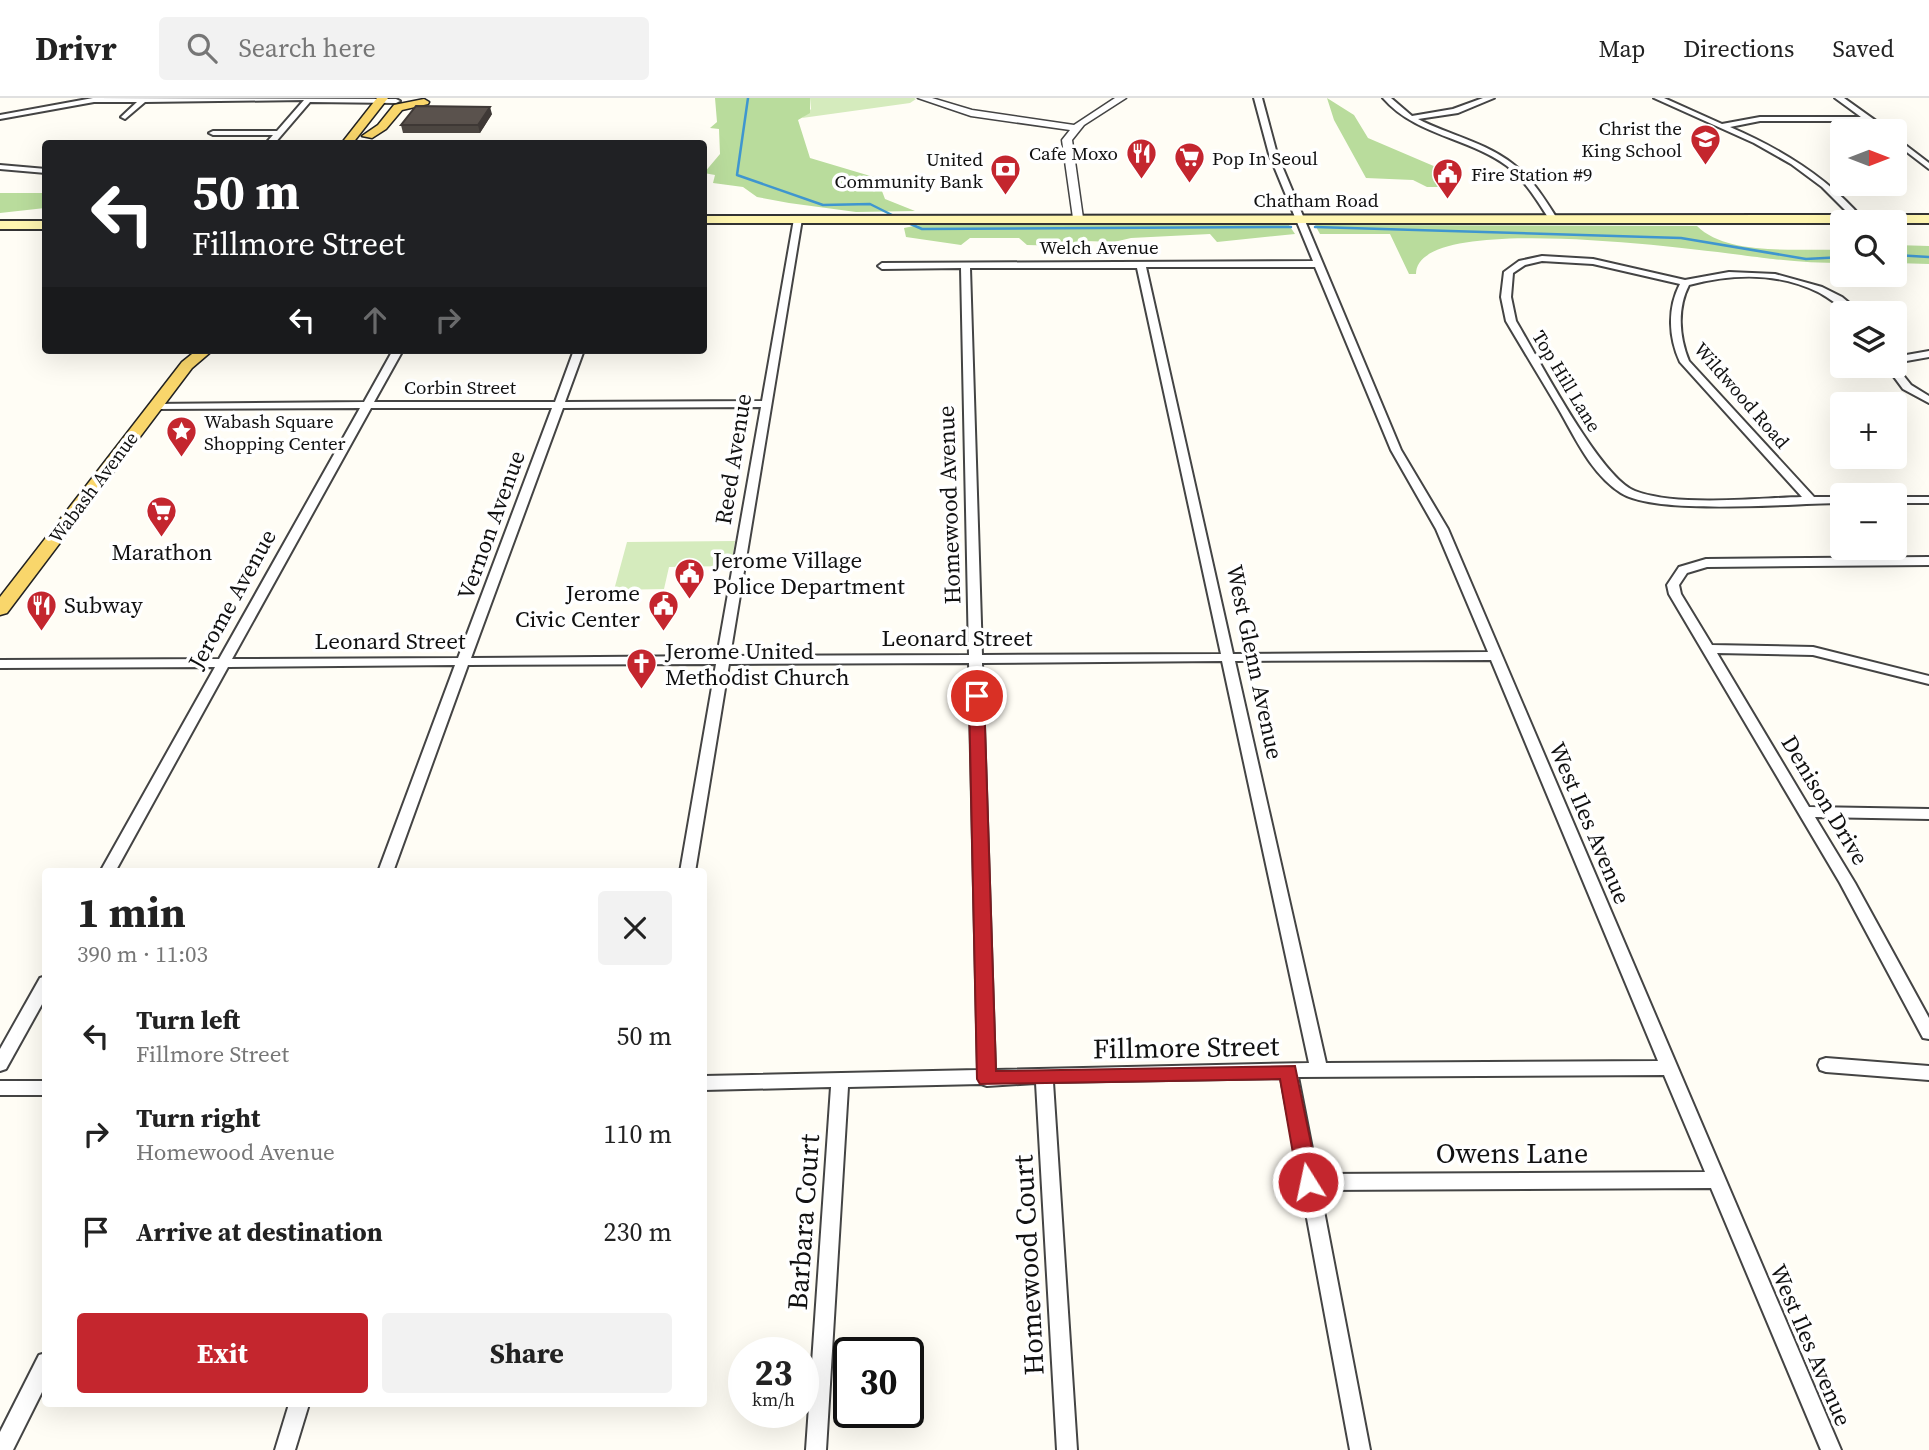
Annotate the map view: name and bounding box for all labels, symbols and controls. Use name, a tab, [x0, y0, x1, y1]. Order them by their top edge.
search box	[159, 17, 649, 80]
text: Drivr	[35, 26, 117, 71]
icon: search	[183, 29, 221, 67]
text: Search here	[239, 30, 376, 66]
text: Map	[1598, 32, 1645, 65]
text: Directions	[1683, 32, 1794, 65]
text: Saved	[1832, 32, 1894, 65]
place label: Christ the King School	[1581, 115, 1682, 163]
north arrow	[1830, 119, 1908, 196]
map controls	[1830, 119, 1907, 560]
school or university icon: Christ the King School	[1688, 122, 1722, 166]
restaurant icon: Cafe Moxo	[1124, 136, 1158, 180]
place label: Cafe Moxo	[1029, 140, 1118, 166]
supermarket icon: Pop In Seoul	[1172, 141, 1206, 185]
place label: Pop In Seoul	[1212, 145, 1318, 171]
place label: United Community Bank	[834, 146, 984, 194]
bank icon: United Community Bank	[989, 153, 1023, 197]
public building icon: Fire Station #9	[1431, 157, 1465, 201]
text: 50 m	[192, 158, 300, 225]
place label: Fire Station #9	[1471, 161, 1593, 187]
icon: left	[77, 168, 168, 259]
street label: Chatham Road	[1254, 187, 1379, 213]
button: search	[1830, 210, 1907, 287]
text: Fillmore Street	[192, 222, 405, 266]
street label: Welch Avenue	[1039, 234, 1159, 260]
icon: left	[283, 301, 321, 339]
icon: ahead	[356, 301, 394, 339]
icon: right	[429, 301, 467, 339]
button: layers	[1830, 301, 1907, 378]
street label: Top Hill Lane	[1526, 325, 1608, 437]
street label: Wildwood Road	[1689, 336, 1796, 454]
street label: Corbin Street	[404, 374, 517, 400]
street label: Reed Avenue	[707, 391, 759, 527]
button: +	[1830, 392, 1907, 469]
street label: Homewood Avenue	[930, 405, 968, 605]
place label: Wabash Square Shopping Center	[204, 408, 346, 456]
place icon: Wabash Square Shopping Center	[164, 415, 198, 459]
street label: Wabash Avenue	[42, 426, 144, 548]
street label: Vernon Avenue	[449, 446, 533, 604]
button: −	[1830, 483, 1907, 560]
supermarket icon: Marathon	[145, 494, 179, 538]
street label: Jerome Avenue	[180, 523, 284, 676]
place label: Marathon	[112, 536, 213, 568]
place label: Jerome Village Police Department	[712, 544, 905, 602]
public building icon: Jerome Village Police Department	[673, 556, 707, 600]
street label: West Glenn Avenue	[1219, 562, 1291, 762]
place label: Jerome Civic Center	[515, 577, 640, 635]
restaurant icon: Subway	[24, 588, 58, 632]
place label: Subway	[64, 589, 143, 621]
public building icon: Jerome Civic Center	[646, 589, 680, 633]
street label: Leonard Street	[882, 622, 1033, 654]
street label: Leonard Street	[315, 625, 466, 657]
place label: Jerome United Methodist Church	[664, 635, 850, 693]
church icon: Jerome United Methodist Church	[625, 647, 659, 691]
pin	[947, 666, 1007, 726]
icon: arrive	[958, 677, 996, 715]
street label: Denison Drive	[1774, 729, 1876, 871]
street label: West Iles Avenue	[1541, 737, 1639, 909]
text: 1 min	[77, 883, 186, 941]
button: close	[598, 891, 672, 965]
text: 390 m · 11:03	[77, 938, 208, 970]
text: Turn left	[136, 1002, 240, 1038]
icon: left	[77, 1017, 115, 1055]
text: 50 m	[617, 1018, 672, 1054]
street label: Fillmore Street	[1093, 1026, 1280, 1068]
text: Fillmore Street	[136, 1038, 289, 1070]
text: Turn right	[136, 1100, 260, 1136]
icon: right	[77, 1115, 115, 1153]
text: 110 m	[604, 1116, 672, 1152]
street label: Barbara Court	[778, 1132, 828, 1311]
street label: Owens Lane	[1436, 1134, 1588, 1172]
text: Homewood Avenue	[136, 1136, 335, 1168]
position arrow	[1271, 1145, 1345, 1219]
street label: Homewood Court	[1003, 1153, 1053, 1376]
icon: arrive	[77, 1213, 115, 1251]
text: Arrive at destination	[136, 1214, 383, 1250]
text: 230 m	[604, 1214, 672, 1250]
street label: West Iles Avenue	[1762, 1259, 1860, 1431]
button: Exit	[77, 1313, 368, 1393]
button: Share	[382, 1313, 672, 1393]
speed limit sign: 30	[833, 1337, 924, 1428]
text: 23	[755, 1349, 792, 1397]
text: km/h	[752, 1387, 795, 1412]

